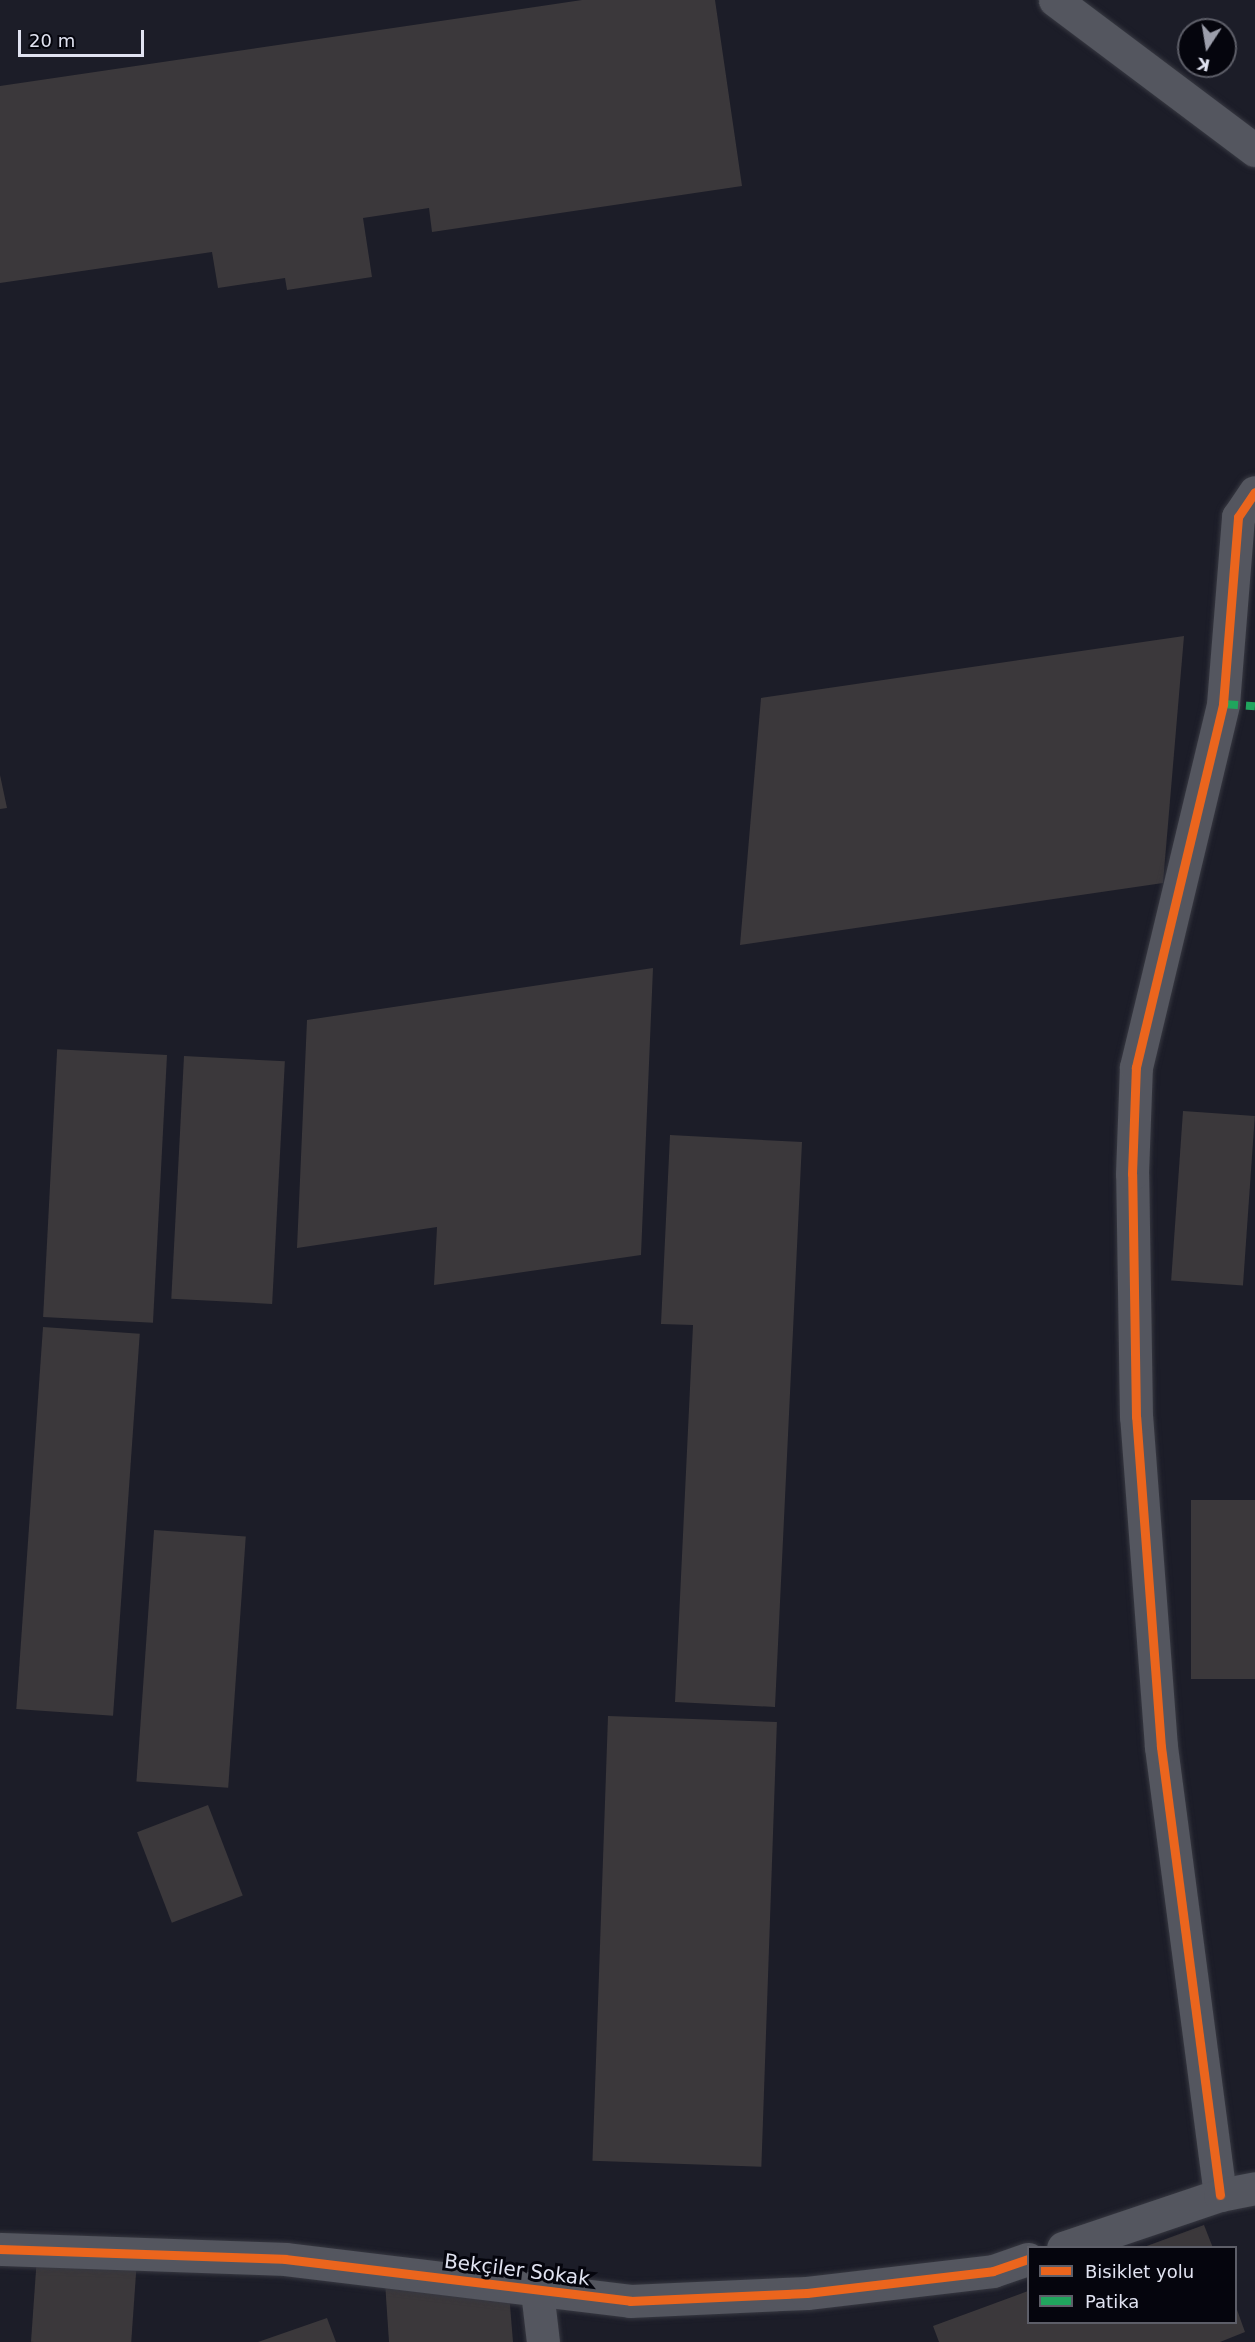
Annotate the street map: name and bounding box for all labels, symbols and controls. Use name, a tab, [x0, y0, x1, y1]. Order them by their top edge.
scale bar	[21, 18, 147, 56]
north arrow	[1177, 18, 1237, 78]
text: 20 m	[29, 30, 75, 51]
text: K	[1196, 54, 1212, 75]
legend	[1027, 2246, 1237, 2324]
street label: Bekçiler Sokak	[443, 2249, 591, 2291]
text: Bisiklet yolu	[1085, 2261, 1194, 2282]
text: Patika	[1085, 2291, 1139, 2312]

